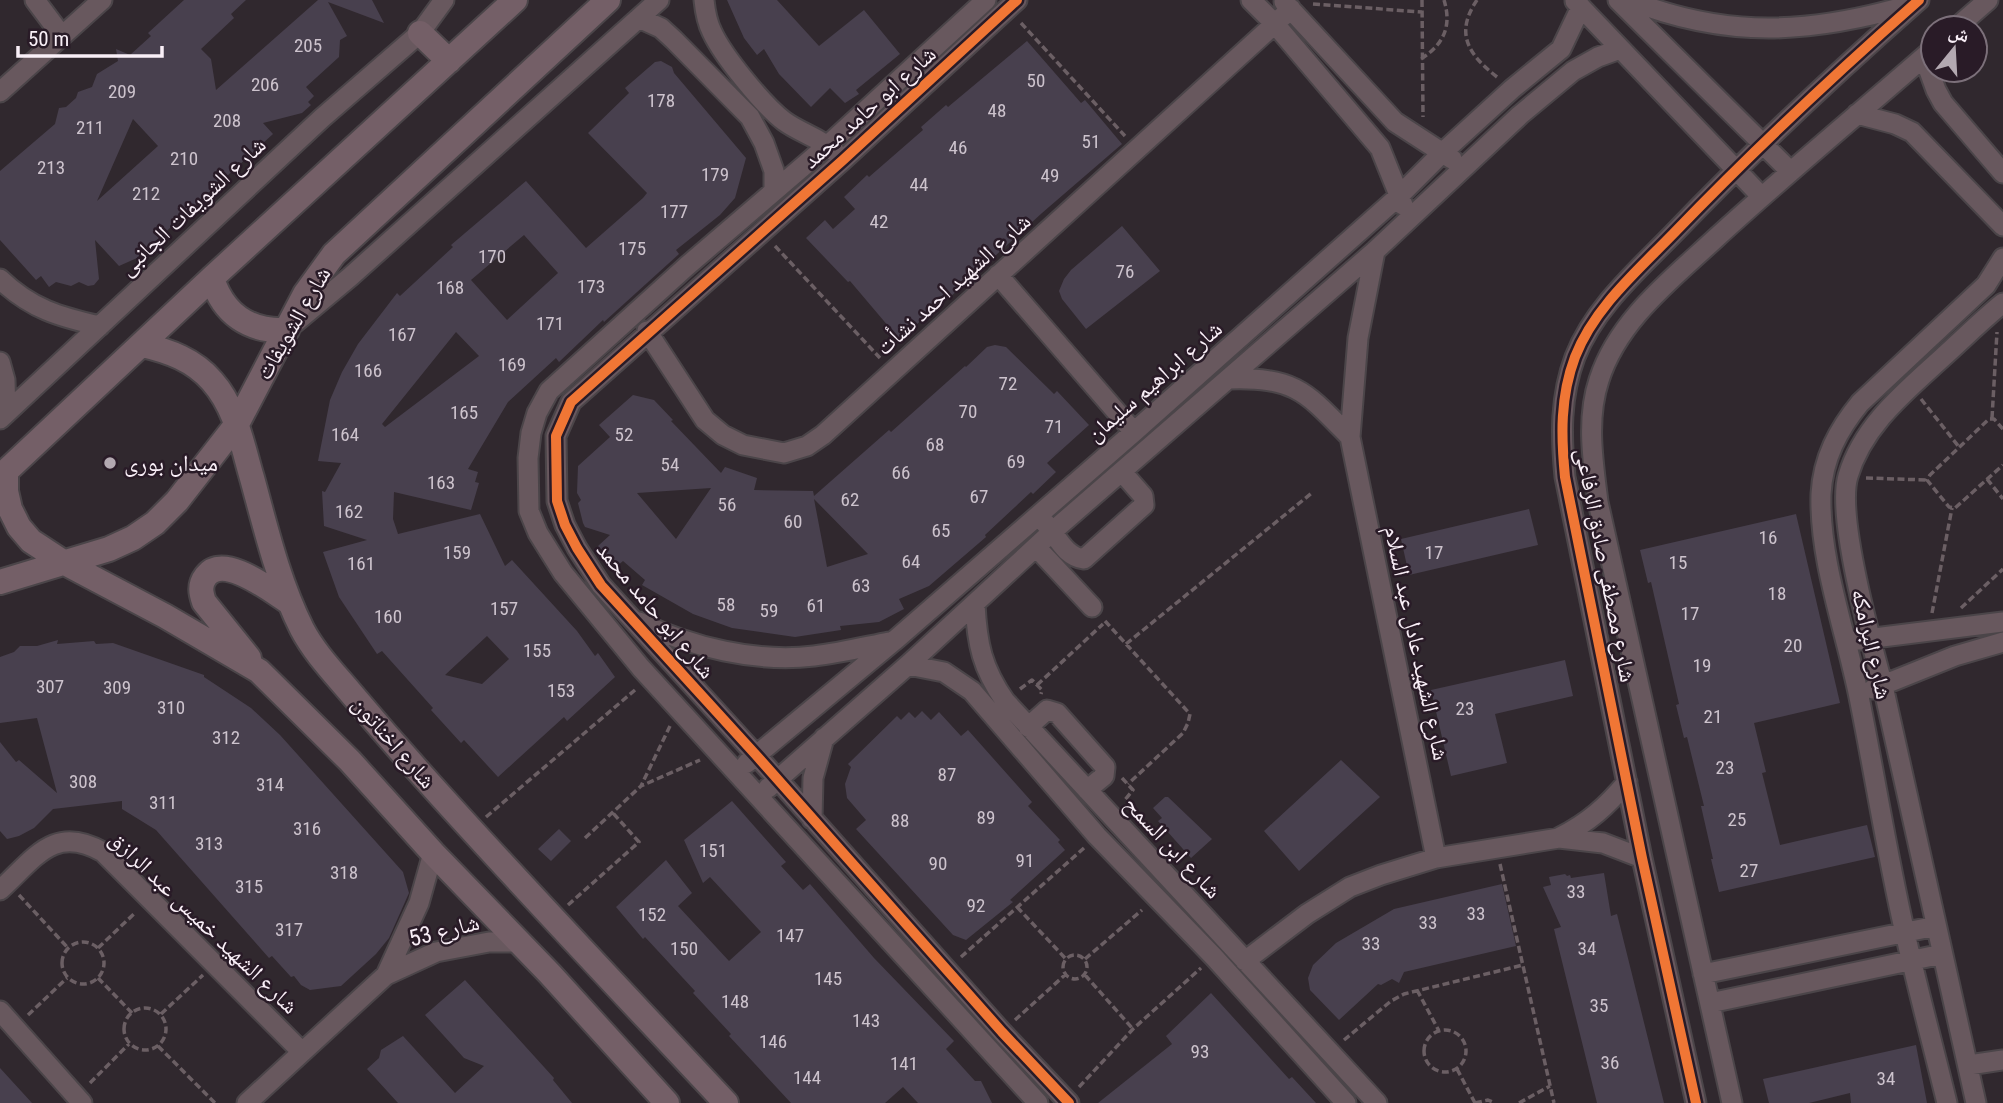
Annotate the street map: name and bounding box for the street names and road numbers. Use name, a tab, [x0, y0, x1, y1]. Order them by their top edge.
street label: شارع ابو حامد محمد	[797, 40, 942, 175]
street label: شارع الشويفات الجانبى	[113, 131, 272, 282]
street label: شارع الشهيد احمد نشأت	[870, 207, 1037, 362]
street label: شارع الشويفات	[250, 262, 337, 385]
street label: شارع ابراهيم سليمان	[1081, 315, 1229, 449]
street label: شارع مصطفى صادق الرفاعى	[1569, 446, 1641, 685]
street label: شارع الشهيد عادل عبد السلام	[1376, 523, 1455, 763]
street label: شارع ابو حامد محمد	[590, 536, 721, 685]
street label: شارع البرامكه	[1845, 586, 1897, 702]
street label: شارع اخناتون	[345, 691, 441, 795]
street label: شارع ابن السمح	[1118, 791, 1227, 905]
street label: شارع الشهيد خميس عبد الرازق	[103, 825, 304, 1020]
street label: شارع 53	[406, 909, 482, 953]

